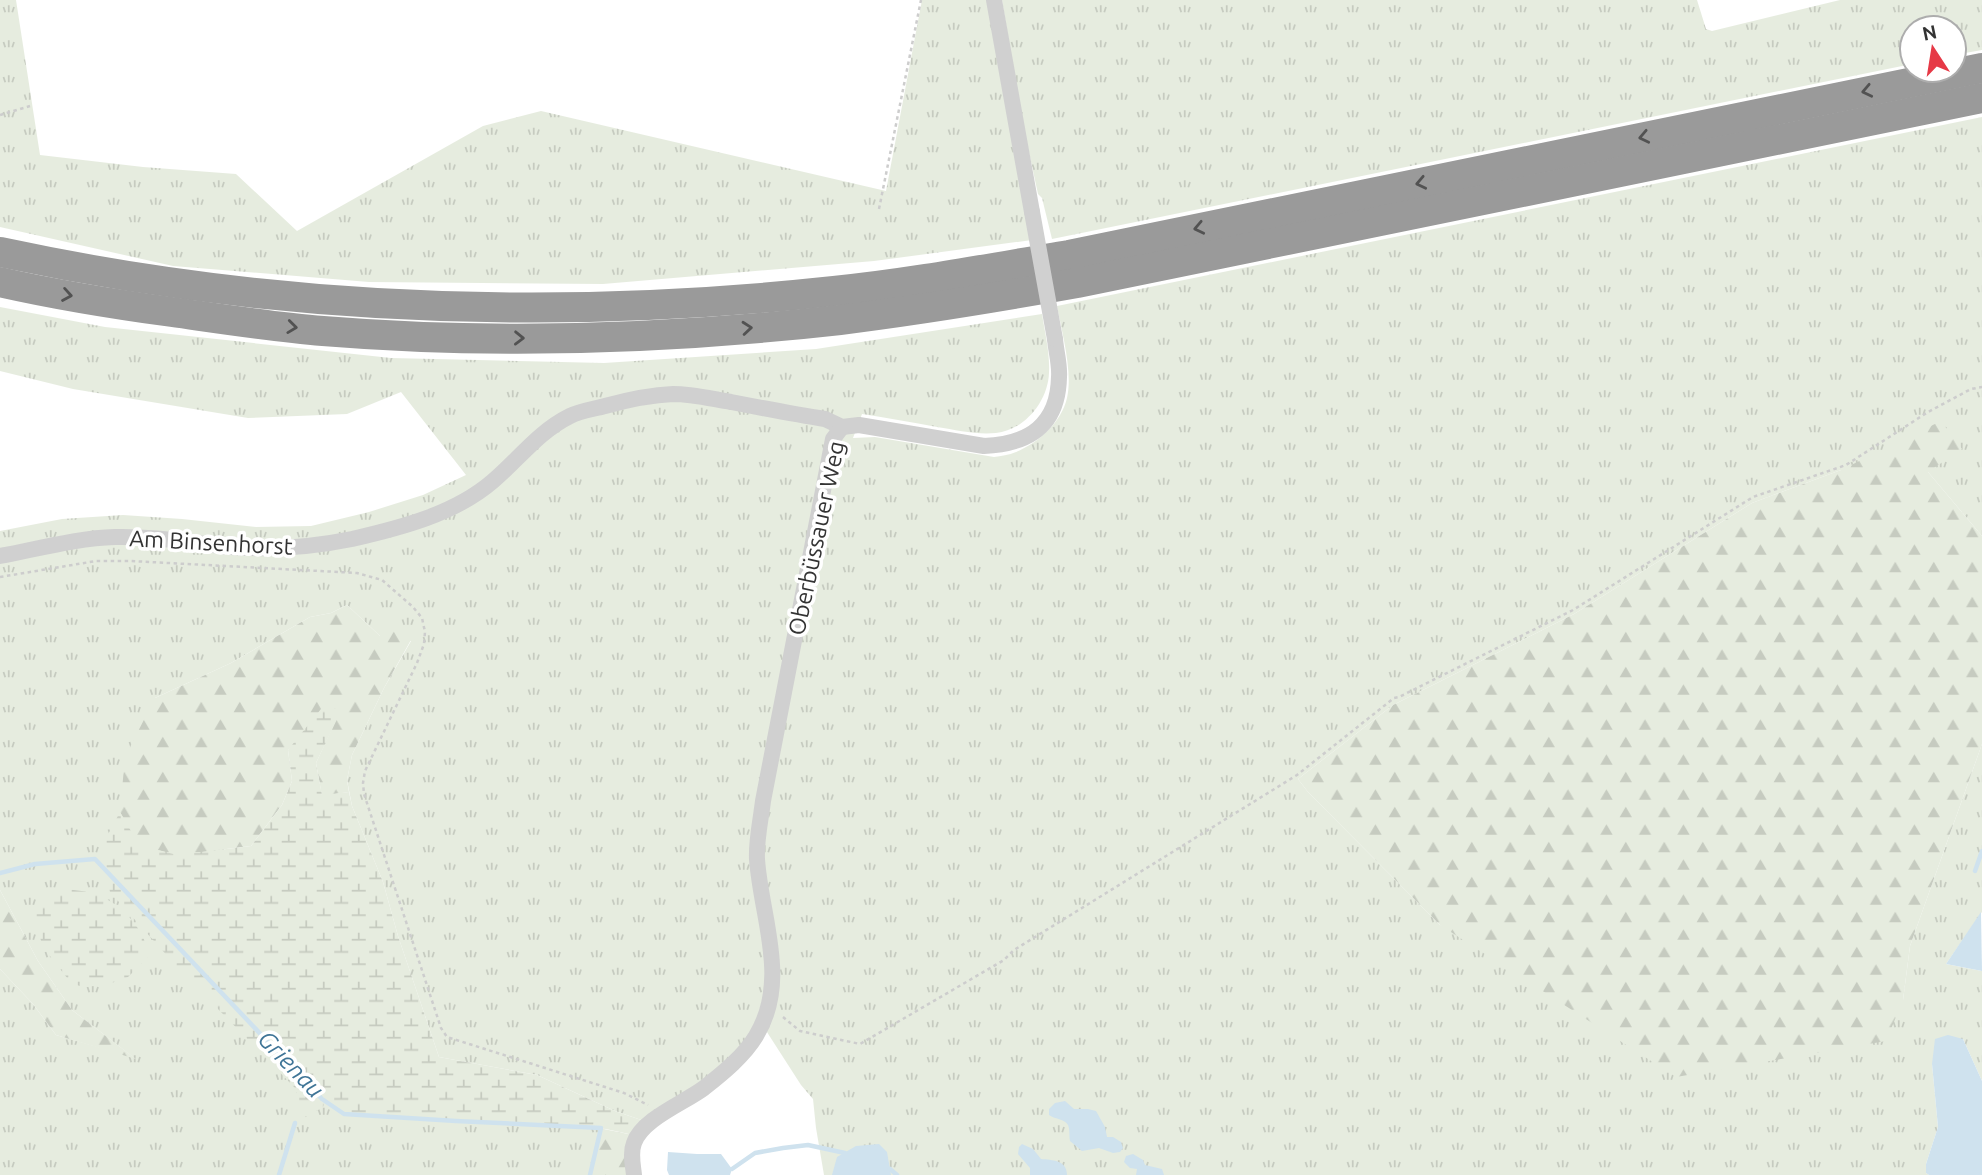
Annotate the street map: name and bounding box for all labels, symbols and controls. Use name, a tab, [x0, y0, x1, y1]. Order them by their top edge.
north arrow	[1898, 14, 1968, 84]
text: N	[1920, 20, 1939, 45]
one-way arrow	[1861, 83, 1873, 98]
one-way arrow	[1638, 128, 1650, 143]
one-way arrow	[1415, 174, 1427, 189]
one-way arrow	[1193, 220, 1205, 235]
one-way arrow	[61, 287, 73, 302]
one-way arrow	[286, 320, 298, 335]
one-way arrow	[741, 321, 752, 336]
one-way arrow	[514, 330, 525, 345]
street label: Oberbüssauer Weg	[783, 439, 849, 637]
street label: Am Binsenhorst	[129, 525, 293, 559]
water label: Grienau	[253, 1025, 329, 1103]

